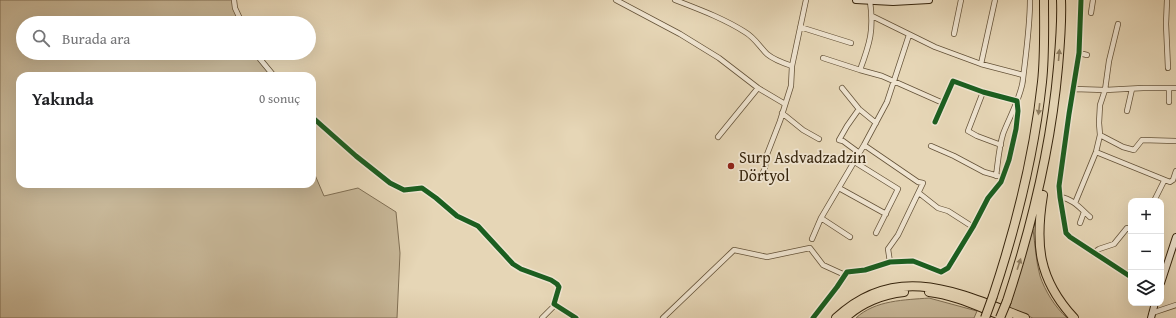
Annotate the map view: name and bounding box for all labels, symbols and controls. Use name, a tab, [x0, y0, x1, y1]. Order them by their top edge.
search box	[16, 16, 316, 60]
icon: search	[30, 27, 52, 49]
text: Burada ara	[62, 28, 130, 49]
one-way arrow	[1056, 49, 1063, 61]
text: Yakında	[32, 86, 94, 111]
text: 0 sonuç	[259, 89, 300, 108]
one-way arrow	[1036, 103, 1042, 115]
place label: Surp Asdvadzadzin Dörtyol	[739, 145, 866, 187]
marker: Surp Asdvadzadzin Dörtyol	[726, 161, 736, 171]
map controls	[1128, 198, 1164, 306]
button: +	[1128, 198, 1164, 234]
button: −	[1128, 234, 1164, 270]
one-way arrow	[1016, 258, 1022, 270]
button: layers	[1128, 270, 1164, 306]

